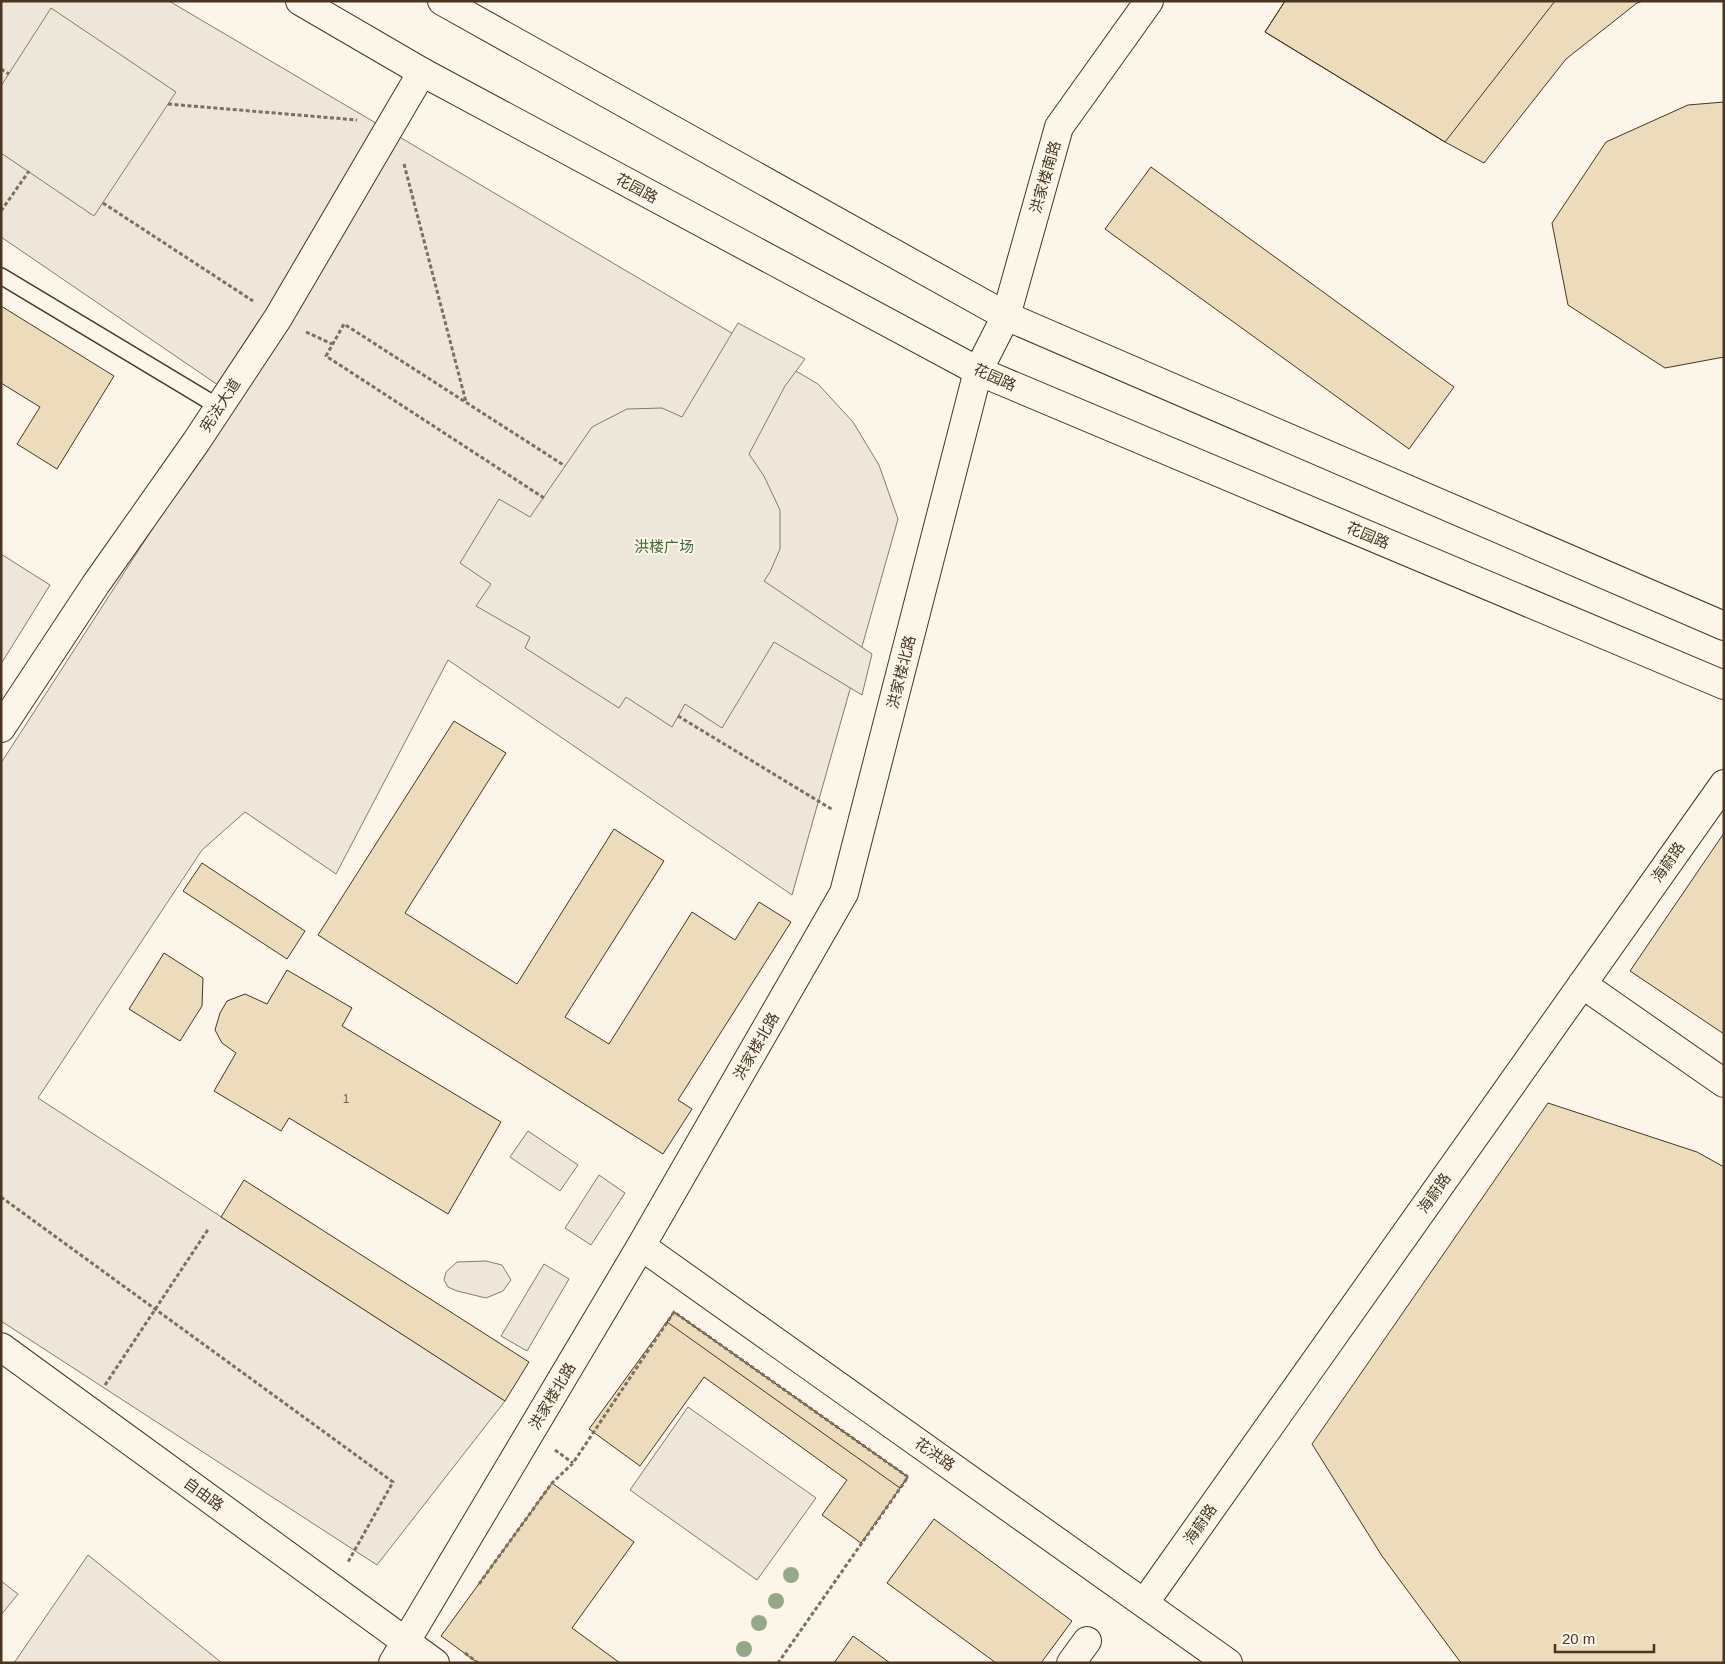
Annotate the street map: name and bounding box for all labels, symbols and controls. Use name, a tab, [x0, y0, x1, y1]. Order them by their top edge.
street label: 洪家楼南路	[1026, 139, 1064, 215]
street label: 花园路	[613, 170, 661, 206]
street label: 花园路	[971, 360, 1019, 394]
street label: 宪法大道	[197, 375, 243, 435]
street label: 花园路	[1344, 518, 1392, 552]
park label: 洪楼广场	[634, 538, 694, 555]
street label: 洪家楼北路	[884, 634, 918, 710]
street label: 海蔚路	[1648, 839, 1688, 885]
street label: 洪家楼北路	[730, 1009, 782, 1083]
house number: 1	[343, 1092, 350, 1106]
street label: 海蔚路	[1414, 1170, 1454, 1216]
street label: 洪家楼北路	[525, 1359, 579, 1433]
street label: 花洪路	[912, 1434, 958, 1474]
street label: 自由路	[181, 1474, 227, 1514]
street label: 海蔚路	[1180, 1501, 1220, 1547]
scale bar	[1555, 1622, 1654, 1654]
text: 20 m	[1562, 1630, 1595, 1647]

